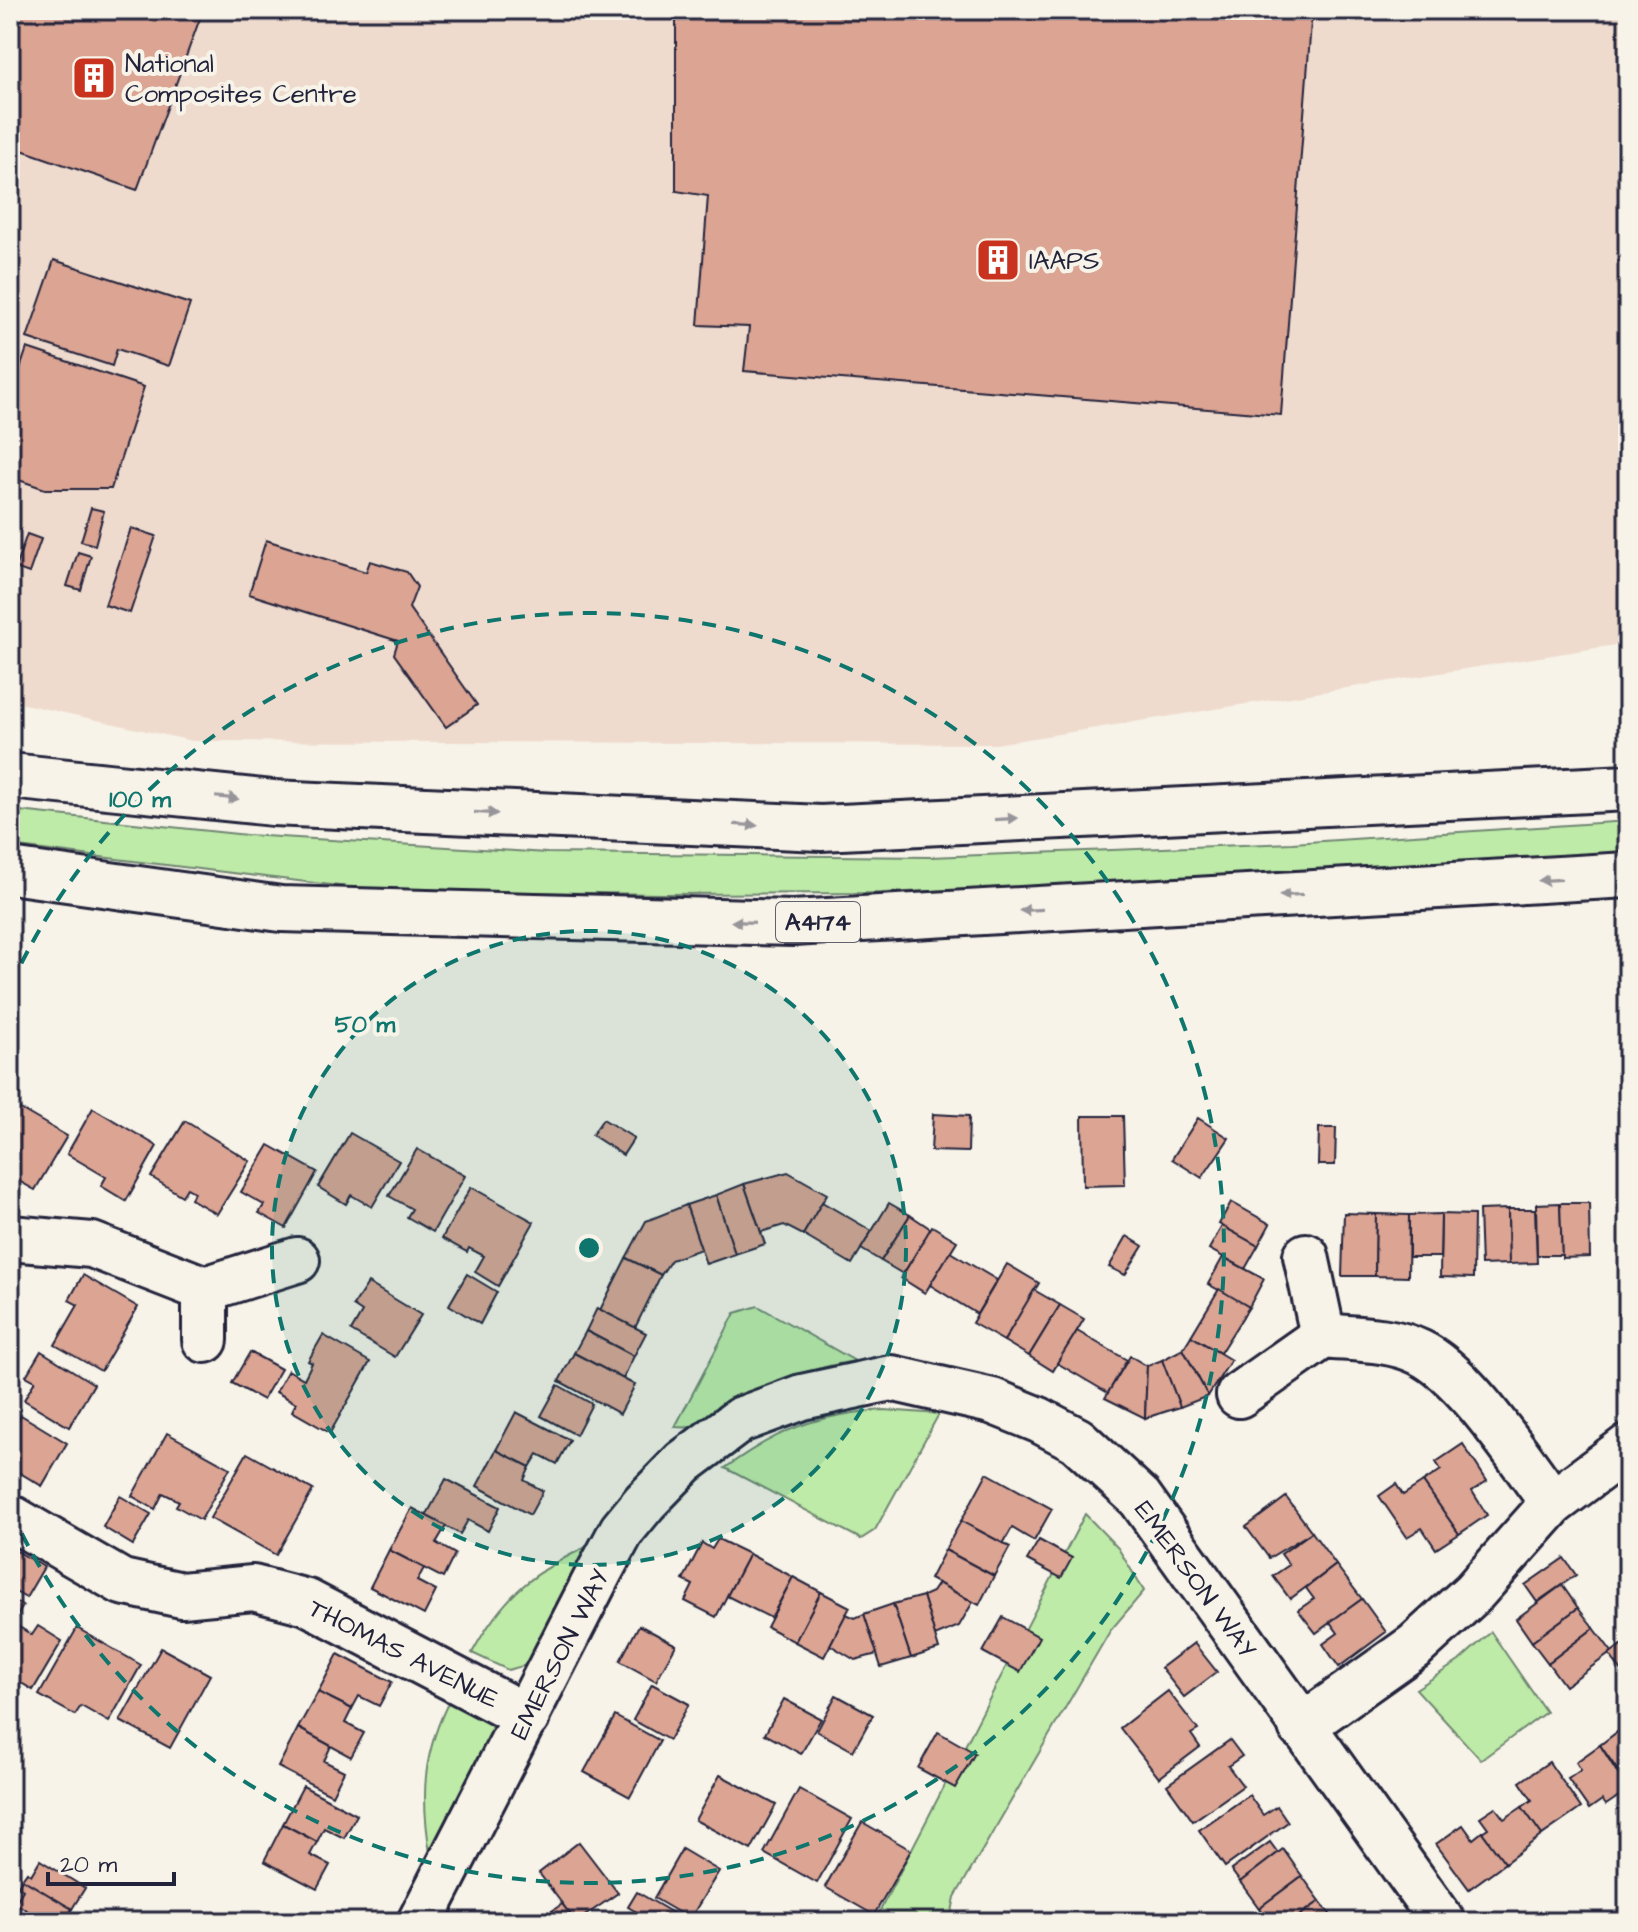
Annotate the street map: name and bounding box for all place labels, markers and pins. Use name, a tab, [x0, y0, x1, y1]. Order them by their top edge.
place label: National Composites Centre	[125, 46, 357, 112]
building icon: National Composites Centre	[70, 54, 118, 102]
building icon: IAAPS	[974, 236, 1022, 284]
place label: IAAPS	[1029, 243, 1100, 279]
centre of rings	[575, 1234, 603, 1262]

